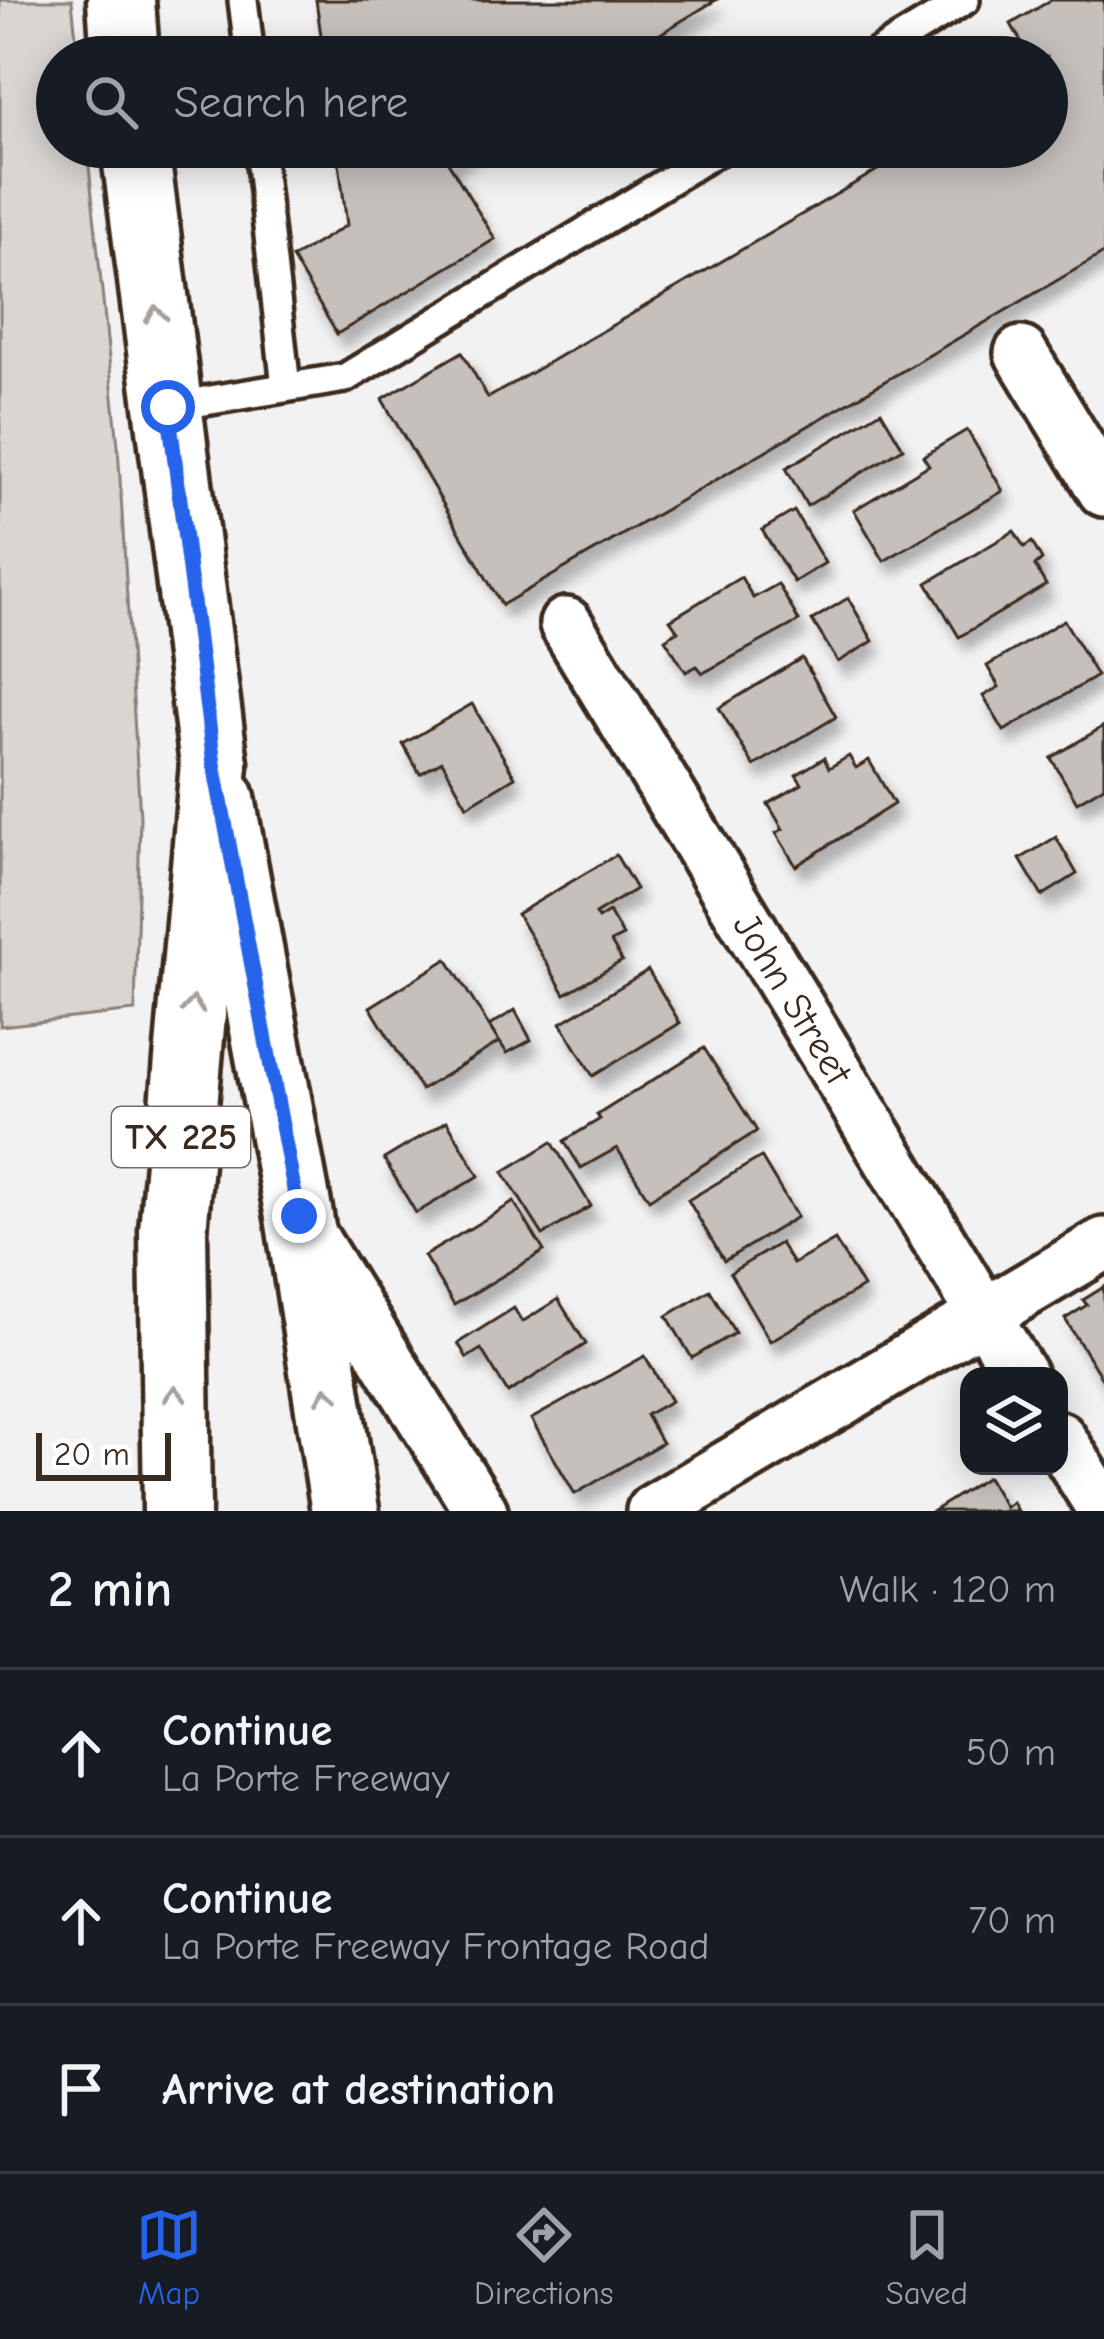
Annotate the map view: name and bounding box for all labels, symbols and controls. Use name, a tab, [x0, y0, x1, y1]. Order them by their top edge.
search box	[36, 36, 1068, 168]
icon: search	[78, 69, 144, 135]
text: Search here	[174, 76, 408, 128]
one-way arrow	[144, 304, 170, 324]
route start	[141, 380, 195, 434]
street label: John Street	[724, 905, 863, 1094]
one-way arrow	[180, 995, 205, 1014]
road number: TX 225	[112, 1107, 250, 1167]
route end	[272, 1189, 326, 1243]
map controls	[960, 1367, 1068, 1475]
button: layers	[960, 1367, 1068, 1475]
one-way arrow	[162, 1384, 188, 1402]
one-way arrow	[315, 1386, 340, 1406]
scale bar	[36, 1427, 171, 1480]
text: 20 m	[54, 1435, 130, 1473]
text: 2 min	[48, 1560, 172, 1619]
text: Walk · 120 m	[840, 1567, 1056, 1612]
text: Continue	[162, 1704, 332, 1756]
icon: ahead	[48, 1720, 114, 1786]
text: 50 m	[966, 1730, 1056, 1775]
text: La Porte Freeway	[162, 1756, 449, 1801]
text: Continue	[162, 1872, 332, 1924]
icon: ahead	[48, 1888, 114, 1954]
text: 70 m	[969, 1898, 1056, 1943]
text: La Porte Freeway Frontage Road	[162, 1924, 710, 1969]
icon: arrive	[48, 2056, 114, 2122]
text: Arrive at destination	[162, 2063, 555, 2115]
tab: Map	[136, 2202, 202, 2312]
tab: Directions	[474, 2202, 614, 2312]
tab: Saved	[886, 2202, 968, 2312]

